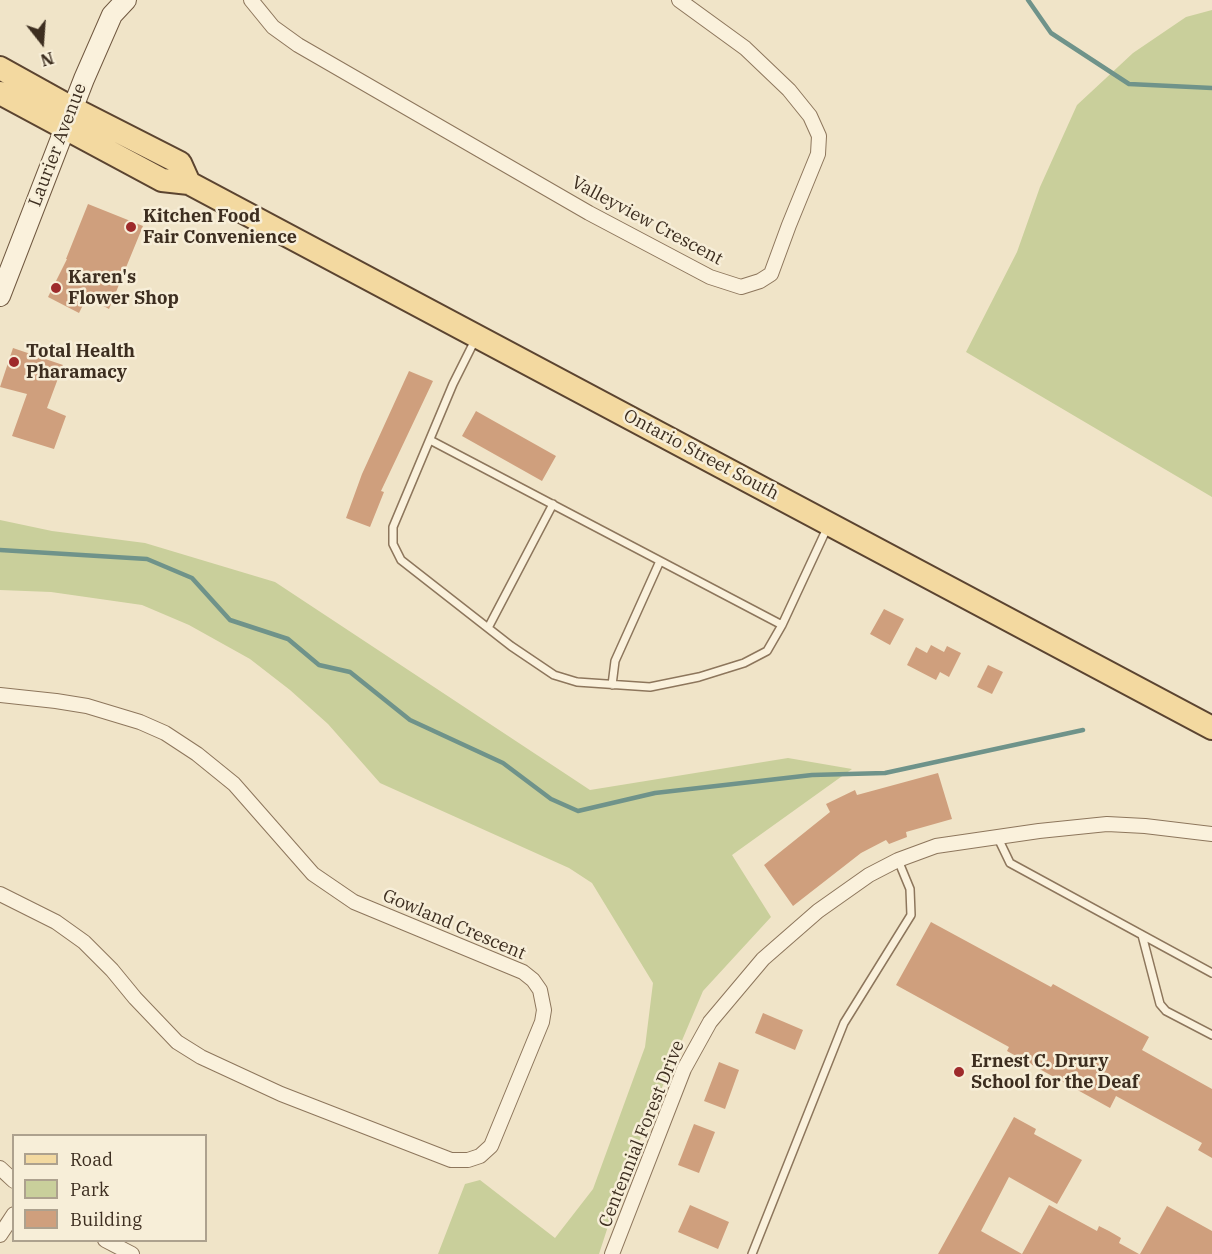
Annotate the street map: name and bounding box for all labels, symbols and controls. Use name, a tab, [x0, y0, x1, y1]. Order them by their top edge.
north arrow	[12, 12, 72, 72]
text: N	[38, 48, 56, 71]
street label: Laurier Avenue	[25, 80, 91, 210]
street label: Valleyview Crescent	[568, 172, 726, 270]
place label: Kitchen Food Fair Convenience	[143, 206, 297, 248]
marker: Kitchen Food Fair Convenience	[124, 220, 138, 234]
place label: Karen's Flower Shop	[68, 267, 179, 310]
marker: Karen's Flower Shop	[49, 281, 63, 295]
place label: Total Health Pharamacy	[26, 341, 135, 384]
marker: Total Health Pharamacy	[7, 355, 21, 369]
street label: Ontario Street South	[620, 405, 782, 505]
street label: Gowland Crescent	[379, 885, 529, 965]
street label: Centennial Forest Drive	[595, 1037, 689, 1231]
place label: Ernest C. Drury School for the Deaf	[971, 1051, 1139, 1094]
marker: Ernest C. Drury School for the Deaf	[952, 1065, 966, 1079]
legend	[12, 1134, 207, 1242]
text: Road	[70, 1148, 113, 1171]
text: Park	[70, 1178, 109, 1201]
text: Building	[70, 1208, 142, 1231]

